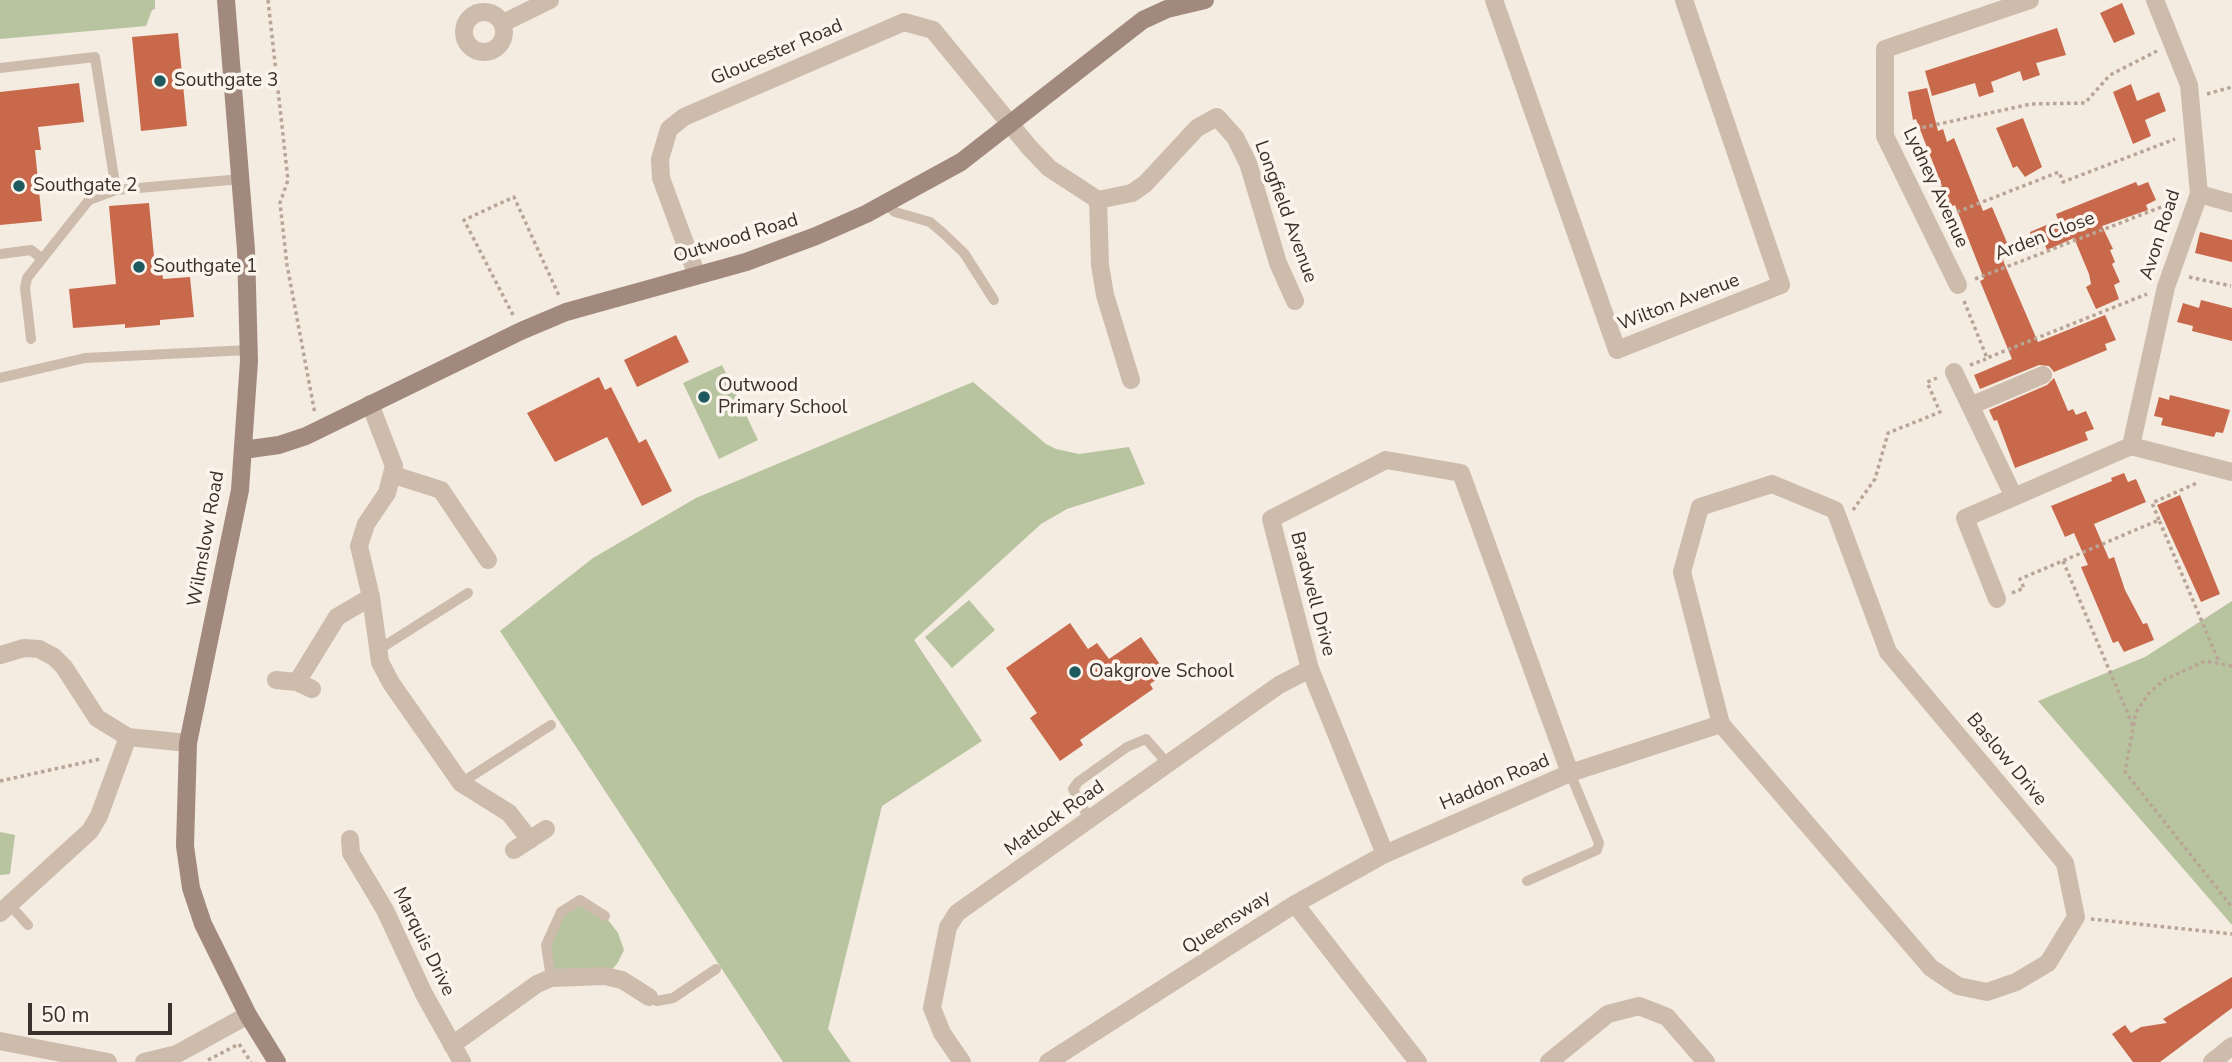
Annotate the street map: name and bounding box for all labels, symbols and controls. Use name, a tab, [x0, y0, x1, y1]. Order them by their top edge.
street label: Gloucester Road	[708, 15, 846, 91]
place label: Southgate 3	[174, 70, 278, 92]
marker: Southgate 3	[152, 73, 168, 89]
street label: Lydney Avenue	[1897, 124, 1973, 252]
street label: Longfield Avenue	[1249, 138, 1321, 286]
place label: Southgate 2	[33, 175, 137, 197]
marker: Southgate 2	[11, 178, 27, 194]
street label: Avon Road	[2136, 187, 2186, 283]
street label: Arden Close	[1992, 207, 2098, 267]
street label: Outwood Road	[671, 209, 801, 269]
place label: Southgate 1	[153, 256, 257, 278]
marker: Southgate 1	[131, 259, 147, 275]
street label: Wilton Avenue	[1615, 269, 1743, 337]
place label: Outwood Primary School	[718, 375, 847, 419]
marker: Outwood Primary School	[696, 389, 712, 405]
street label: Wilmslow Road	[184, 469, 230, 609]
street label: Bradwell Drive	[1284, 529, 1340, 659]
place label: Oakgrove School	[1089, 661, 1234, 683]
marker: Oakgrove School	[1067, 664, 1083, 680]
street label: Baslow Drive	[1961, 709, 2051, 811]
street label: Haddon Road	[1437, 750, 1553, 816]
street label: Matlock Road	[1001, 776, 1109, 862]
street label: Marquis Drive	[387, 884, 459, 1000]
street label: Queensway	[1179, 886, 1275, 960]
scale bar	[32, 988, 175, 1032]
text: 50 m	[41, 1001, 90, 1029]

